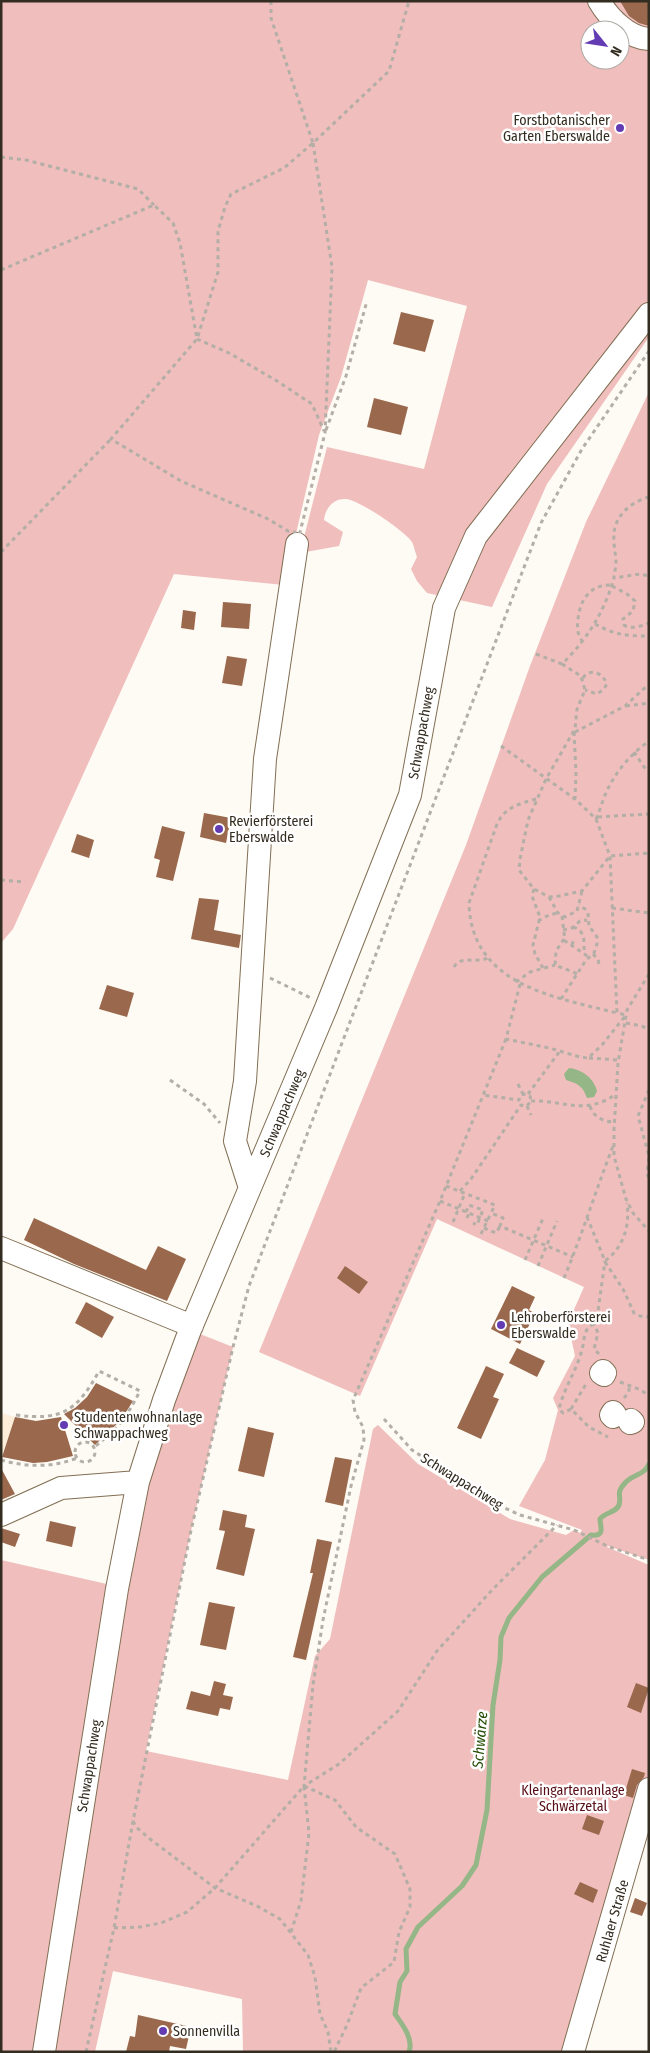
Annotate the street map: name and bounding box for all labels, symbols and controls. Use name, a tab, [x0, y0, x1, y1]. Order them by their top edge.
north arrow	[580, 20, 630, 70]
text: N	[606, 43, 625, 59]
place label: Forstbotanischer Garten Eberswalde	[503, 112, 610, 145]
marker: Forstbotanischer Garten Eberswalde	[614, 122, 626, 134]
street label: Schwappachweg	[405, 685, 438, 781]
place label: Revierförsterei Eberswalde	[229, 813, 313, 846]
marker: Revierförsterei Eberswalde	[213, 823, 225, 835]
street label: Schwappachweg	[256, 1066, 309, 1160]
place label: Lehroberförsterei Eberswalde	[511, 1309, 611, 1342]
marker: Lehroberförsterei Eberswalde	[495, 1319, 507, 1331]
place label: Studentenwohnanlage Schwappachweg	[74, 1409, 203, 1442]
marker: Studentenwohnanlage Schwappachweg	[58, 1419, 70, 1431]
street label: Schwappachweg	[417, 1449, 506, 1514]
water label: Schwärze	[468, 1711, 491, 1770]
street label: Schwappachweg	[74, 1718, 105, 1814]
park label: Kleingartenanlage Schwärzetal	[521, 1782, 625, 1815]
street label: Ruhlaer Straße	[593, 1878, 632, 1964]
place label: Sonnenvilla	[173, 2023, 240, 2040]
marker: Sonnenvilla	[157, 2025, 169, 2037]

